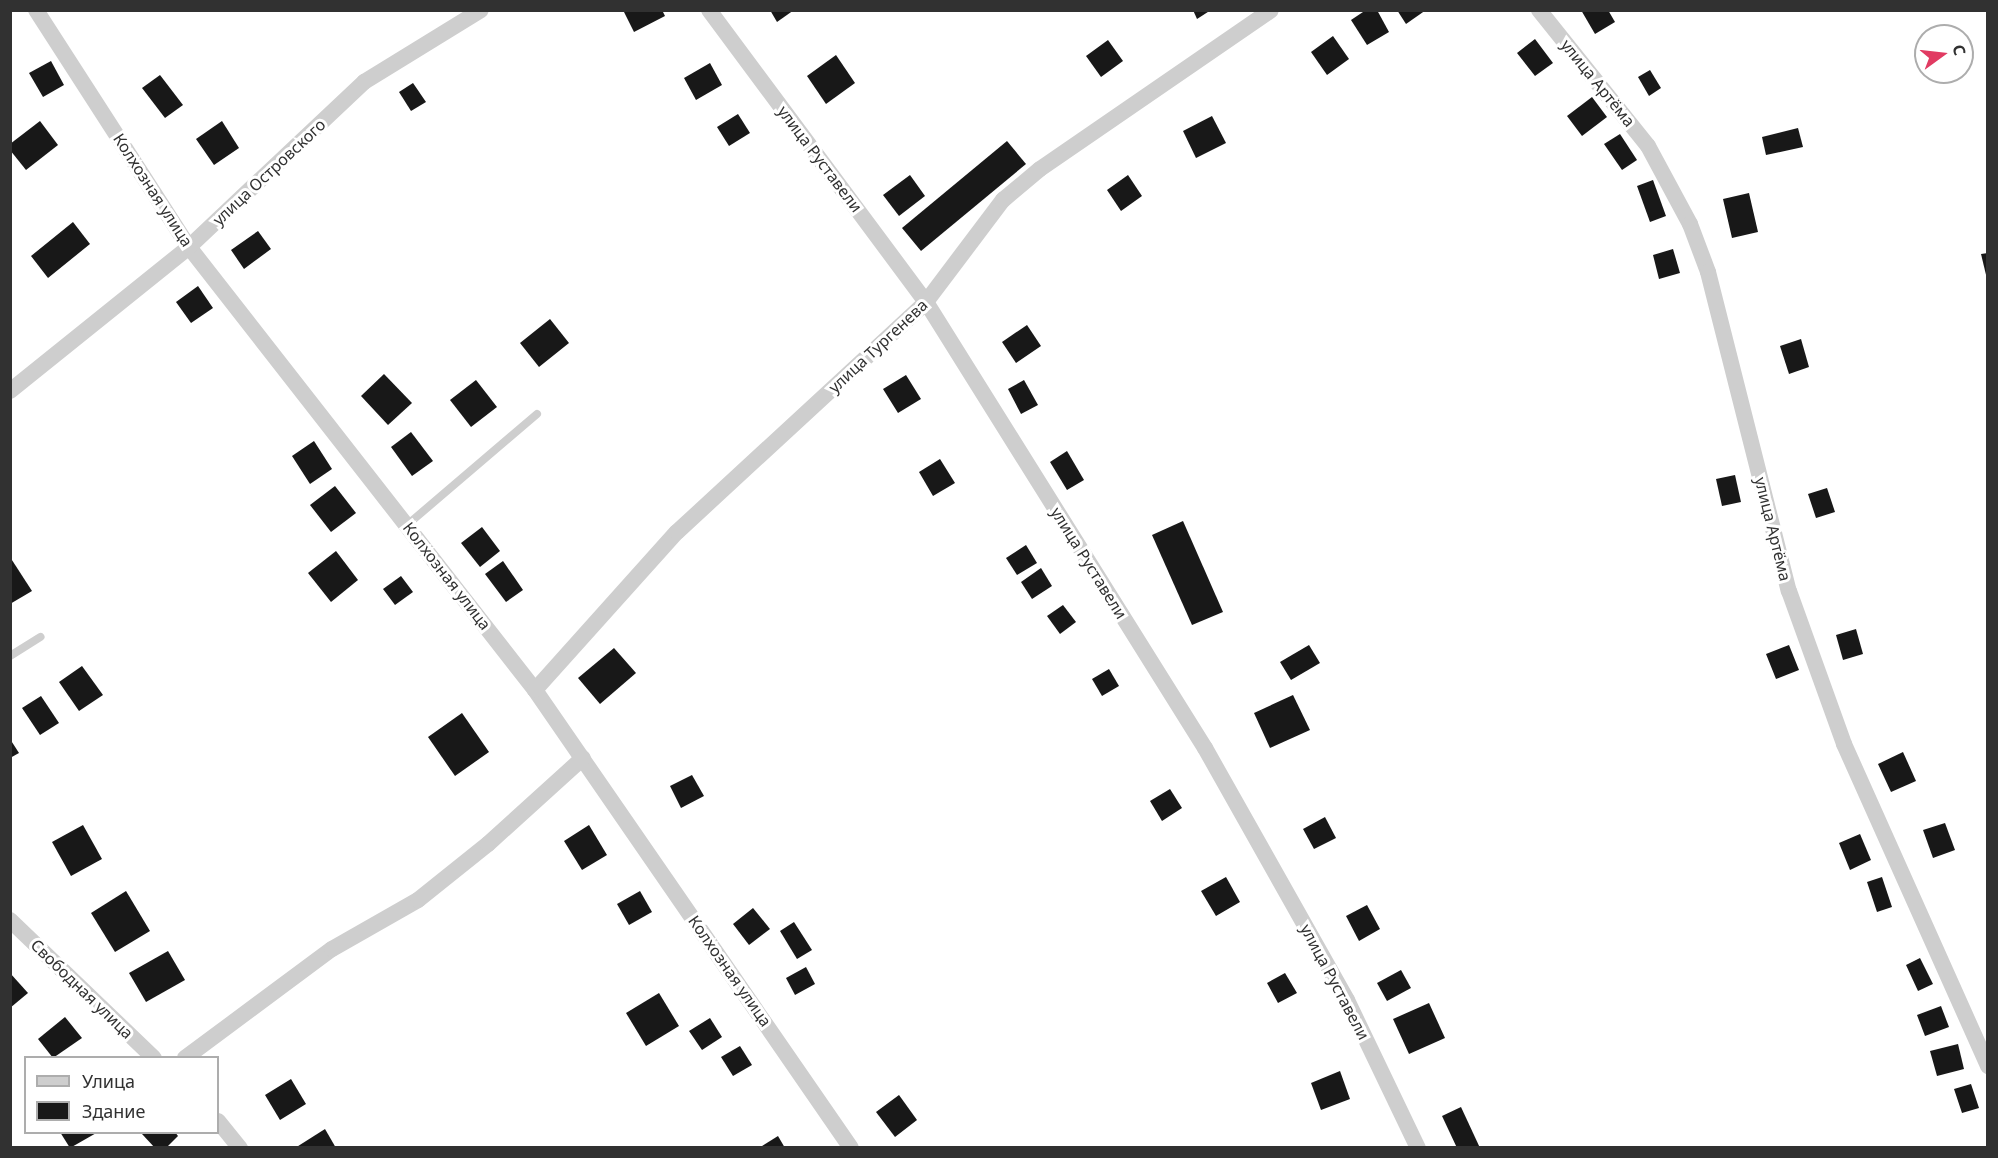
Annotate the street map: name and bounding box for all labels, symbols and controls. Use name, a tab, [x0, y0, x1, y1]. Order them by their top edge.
north arrow	[1914, 24, 1974, 84]
street label: улица Артёма	[1557, 36, 1639, 130]
text: С	[1947, 42, 1971, 58]
street label: улица Руставели	[774, 102, 866, 216]
street label: улица Островского	[209, 115, 329, 229]
street label: Колхозная улица	[109, 130, 197, 250]
street label: улица Тургенева	[825, 295, 931, 397]
street label: улица Артёма	[1751, 475, 1795, 583]
street label: улица Руставели	[1047, 504, 1131, 622]
street label: Колхозная улица	[399, 518, 495, 634]
street label: Колхозная улица	[685, 912, 775, 1030]
street label: улица Руставели	[1296, 921, 1374, 1043]
street label: Свободная улица	[27, 935, 137, 1043]
legend	[24, 1056, 219, 1134]
text: Улица	[82, 1069, 135, 1093]
text: Здание	[82, 1099, 145, 1123]

